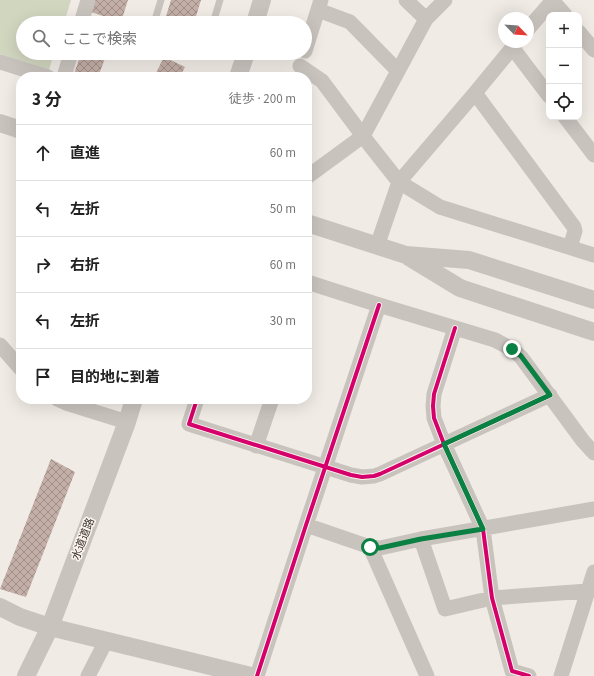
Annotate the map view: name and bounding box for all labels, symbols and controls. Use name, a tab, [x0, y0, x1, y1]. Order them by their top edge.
north arrow	[498, 12, 534, 48]
map controls	[546, 12, 582, 120]
button: +	[546, 12, 582, 48]
search box	[16, 16, 312, 60]
icon: search	[30, 27, 52, 49]
text: ここで検索	[62, 29, 137, 50]
button: −	[546, 48, 582, 84]
button: locate	[546, 84, 582, 120]
text: 3 分	[32, 88, 61, 112]
text: 徒歩 · 200 m	[229, 90, 296, 108]
icon: ahead	[32, 142, 54, 164]
text: 直進	[70, 143, 100, 164]
text: 60 m	[270, 144, 296, 162]
icon: left	[32, 198, 54, 220]
text: 左折	[70, 199, 100, 220]
text: 50 m	[270, 200, 296, 218]
icon: right	[32, 254, 54, 276]
text: 右折	[70, 255, 100, 276]
text: 60 m	[270, 256, 296, 274]
icon: left	[32, 310, 54, 332]
text: 左折	[70, 311, 100, 332]
text: 30 m	[270, 312, 296, 330]
route end	[503, 340, 521, 358]
icon: arrive	[32, 366, 54, 388]
text: 目的地に到着	[70, 367, 160, 388]
street label: 水道道路	[68, 516, 98, 562]
route start	[361, 538, 379, 556]

